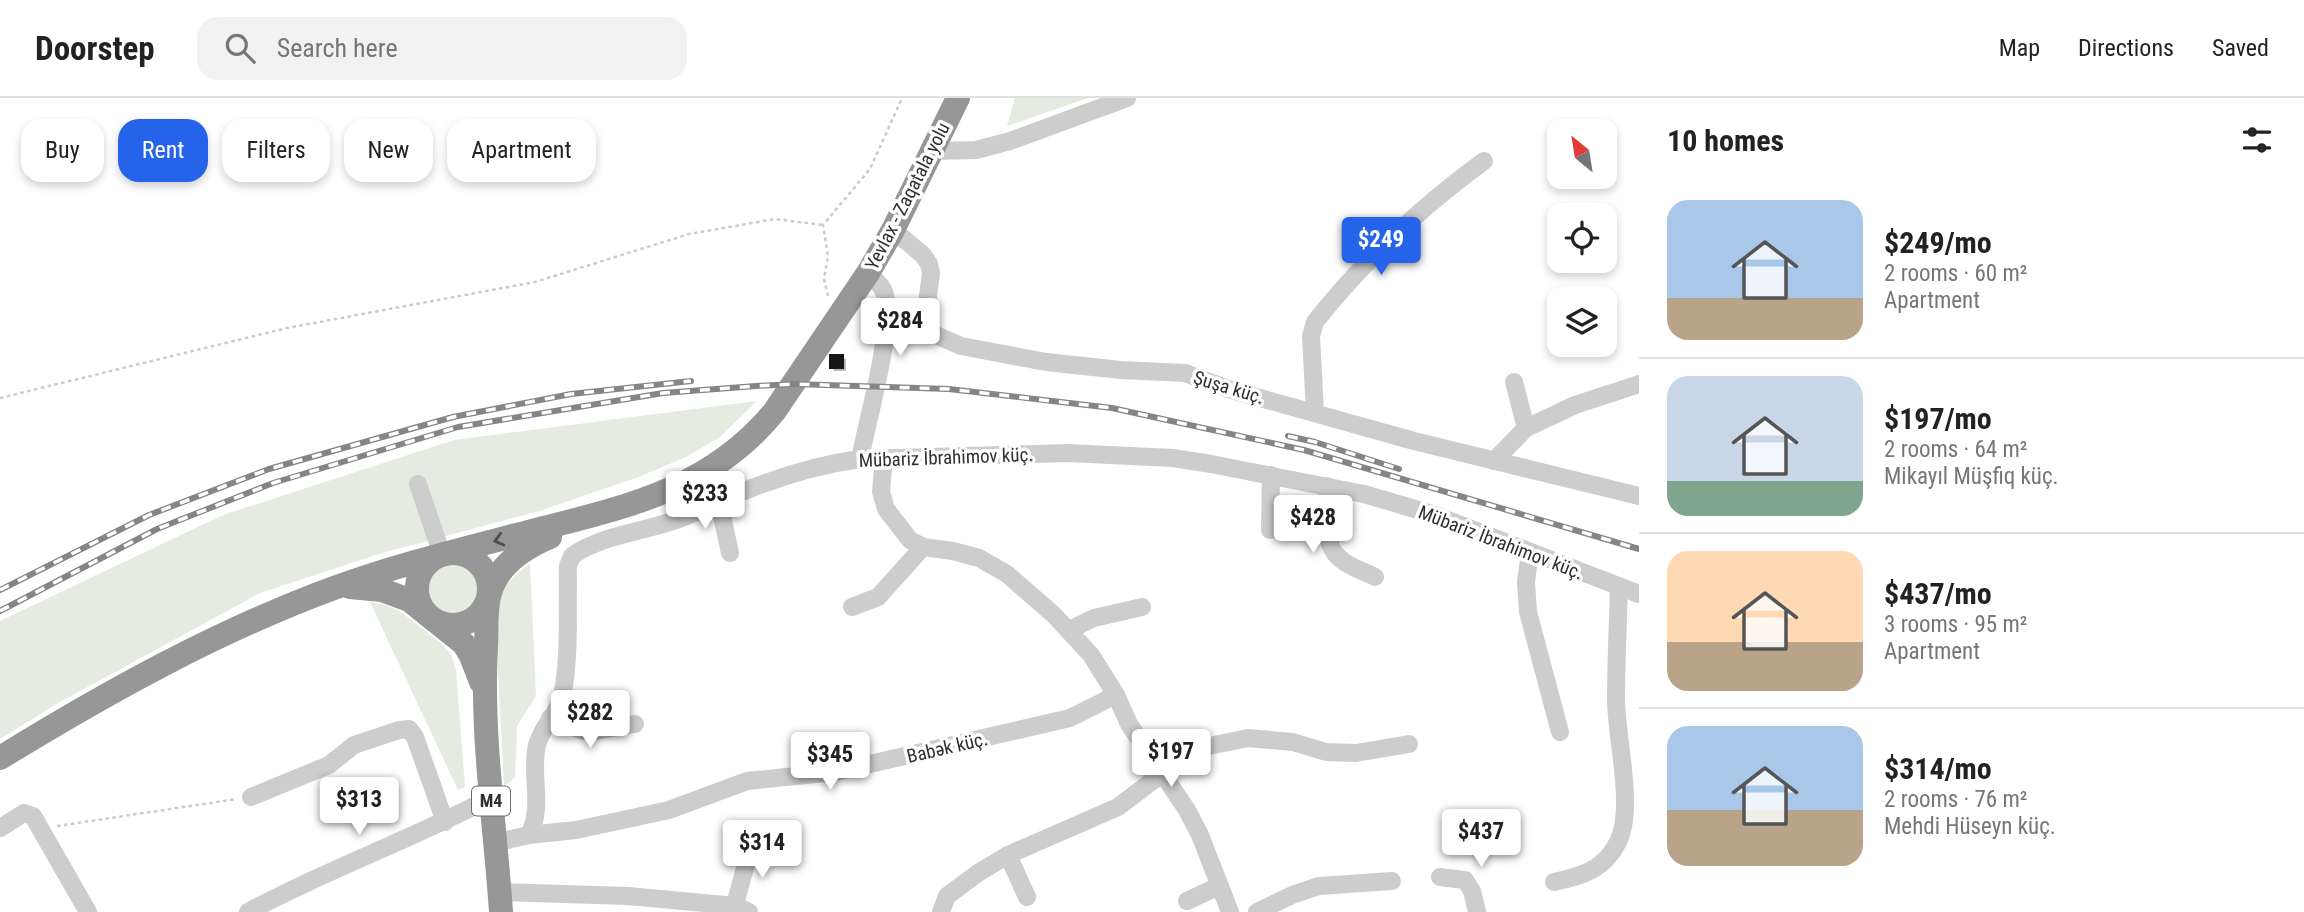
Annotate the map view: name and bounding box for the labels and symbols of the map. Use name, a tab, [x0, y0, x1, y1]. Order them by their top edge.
street label: Yevlax - Zaqatala yolu	[860, 119, 955, 274]
north arrow	[1547, 119, 1617, 189]
pin: $249	[1340, 218, 1422, 277]
pin: $284	[859, 299, 941, 358]
street label: Şuşa küç.	[1191, 366, 1267, 409]
street label: Mübariz İbrahimov küç.	[858, 443, 1034, 472]
pin: $233	[664, 472, 746, 531]
pin: $428	[1272, 496, 1354, 555]
street label: Mübariz İbrahimov küç.	[1415, 500, 1587, 585]
one-way arrow	[493, 532, 505, 546]
pin: $282	[549, 690, 631, 750]
street label: Babək küç.	[904, 727, 990, 768]
pin: $197	[1130, 730, 1212, 789]
pin: $345	[789, 732, 871, 792]
pin: $313	[318, 778, 400, 837]
road number: M4	[472, 786, 510, 816]
pin: $437	[1440, 810, 1522, 869]
pin: $314	[721, 820, 803, 880]

